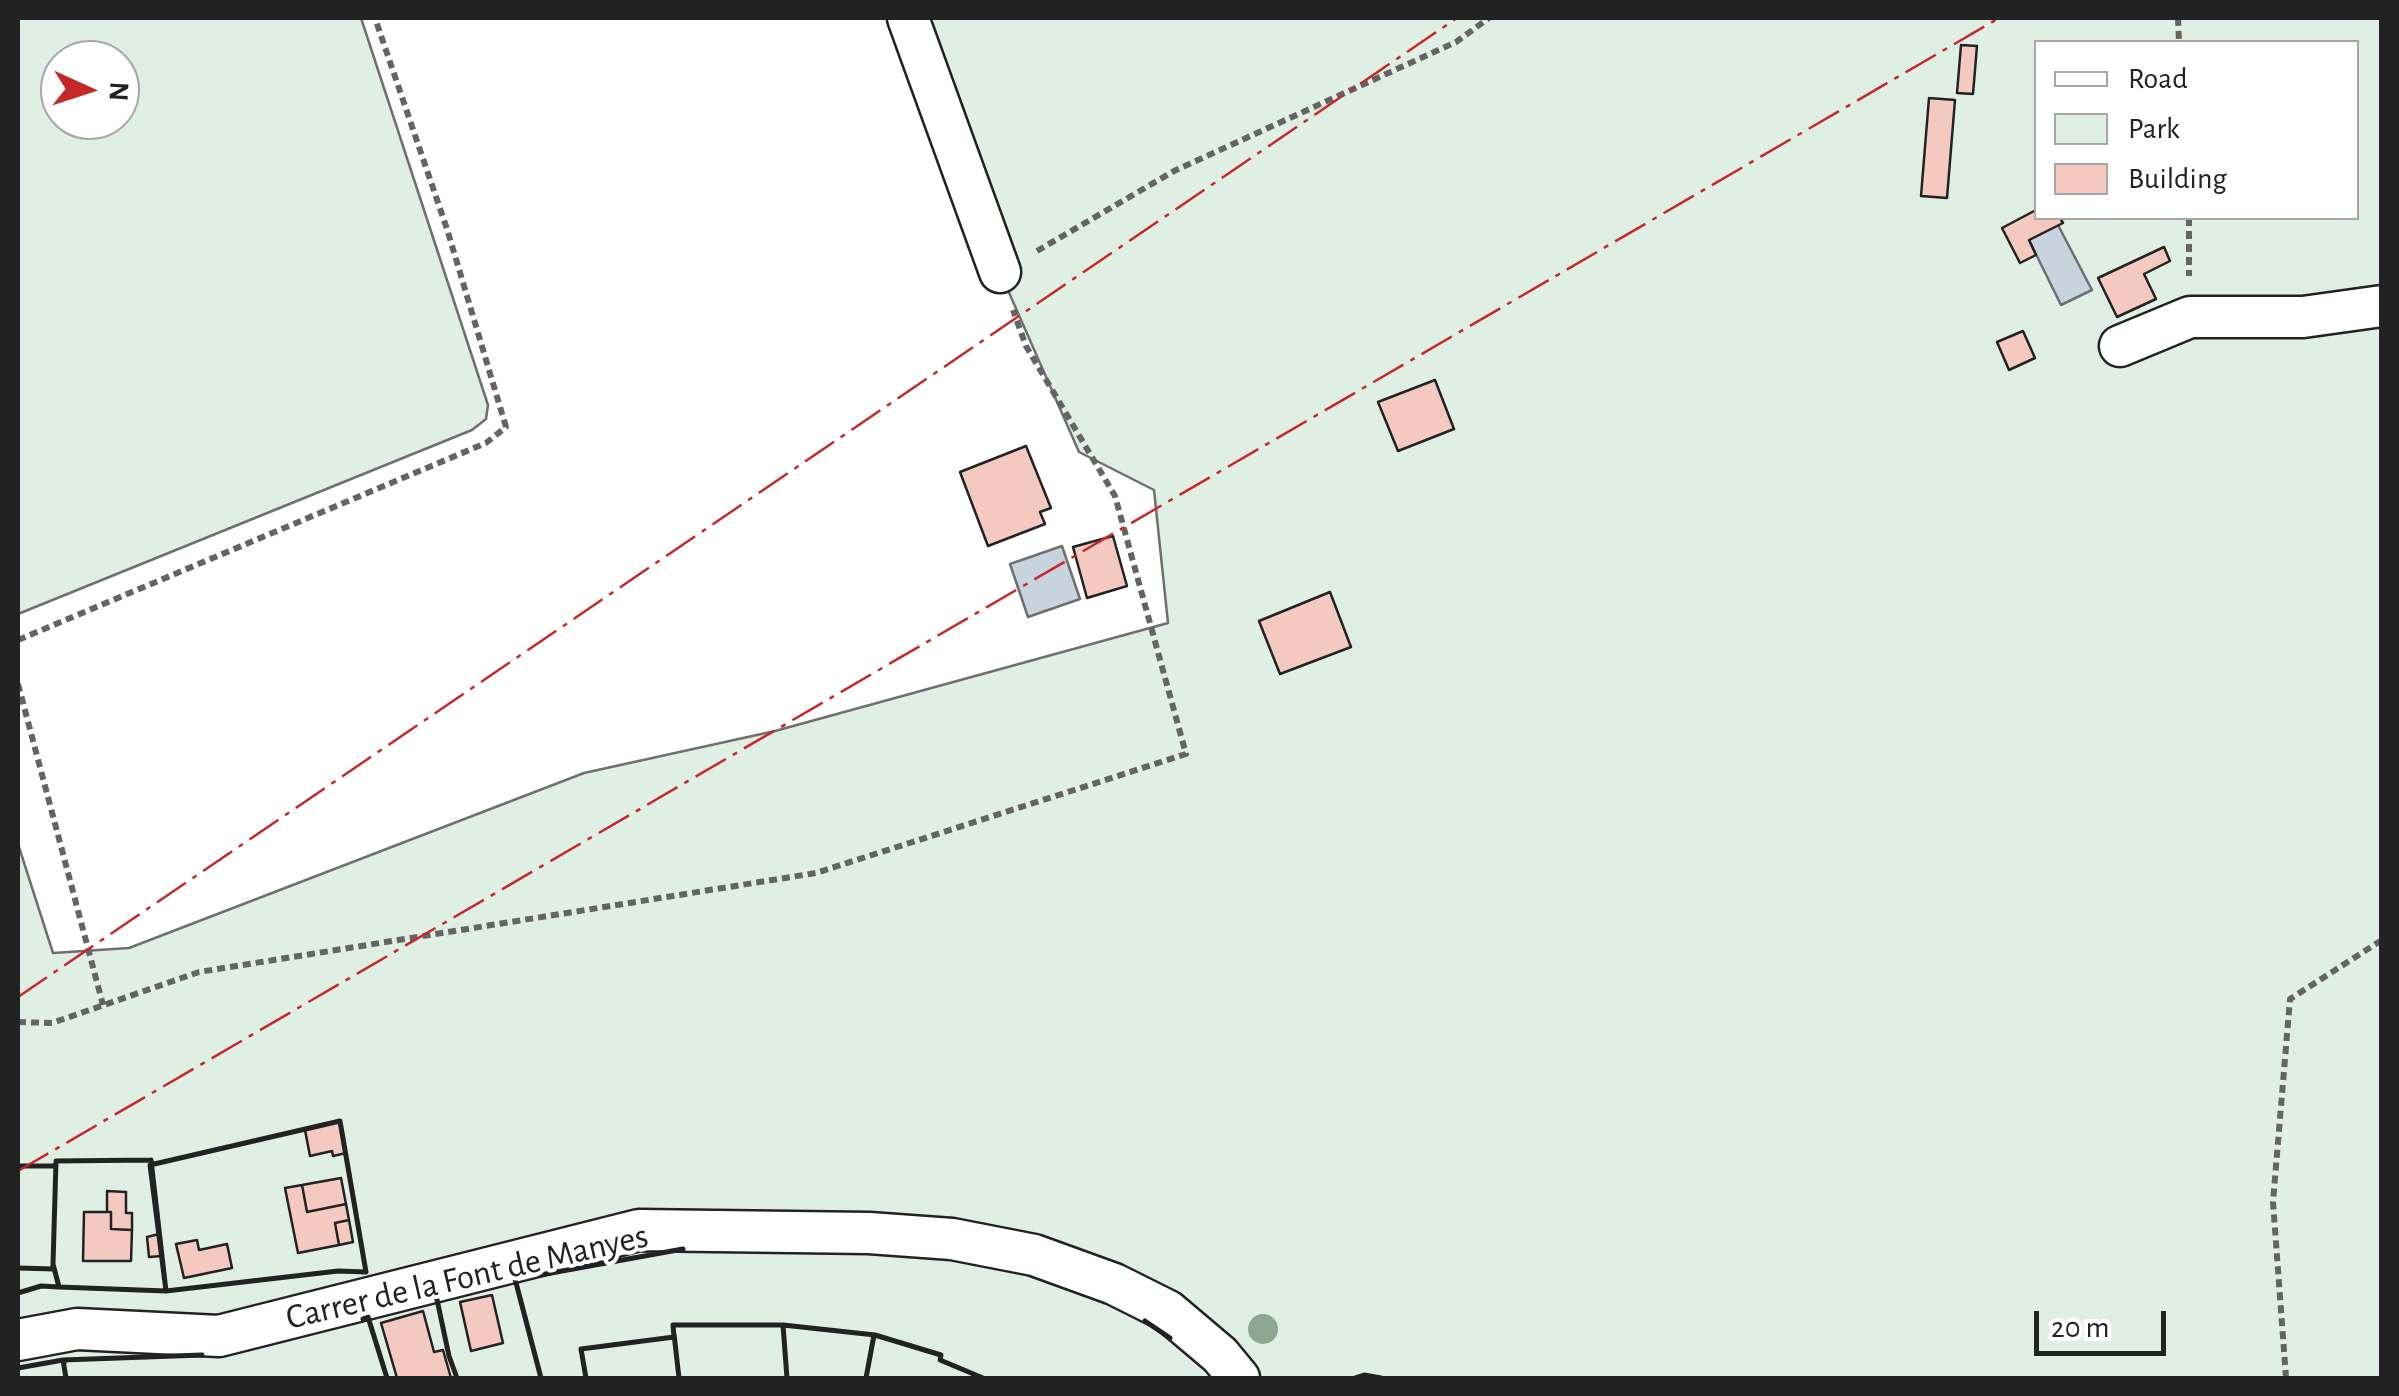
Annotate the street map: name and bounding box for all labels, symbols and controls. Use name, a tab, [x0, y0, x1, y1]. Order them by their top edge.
north arrow	[40, 40, 140, 140]
legend	[2034, 40, 2359, 220]
text: Road	[2128, 64, 2188, 94]
text: N	[103, 81, 132, 102]
text: Park	[2128, 114, 2180, 144]
text: Building	[2128, 164, 2227, 194]
street label: Carrer de la Font de Manyes	[282, 1215, 652, 1339]
scale bar	[2039, 1291, 2172, 1353]
text: 20 m	[2051, 1313, 2109, 1343]

